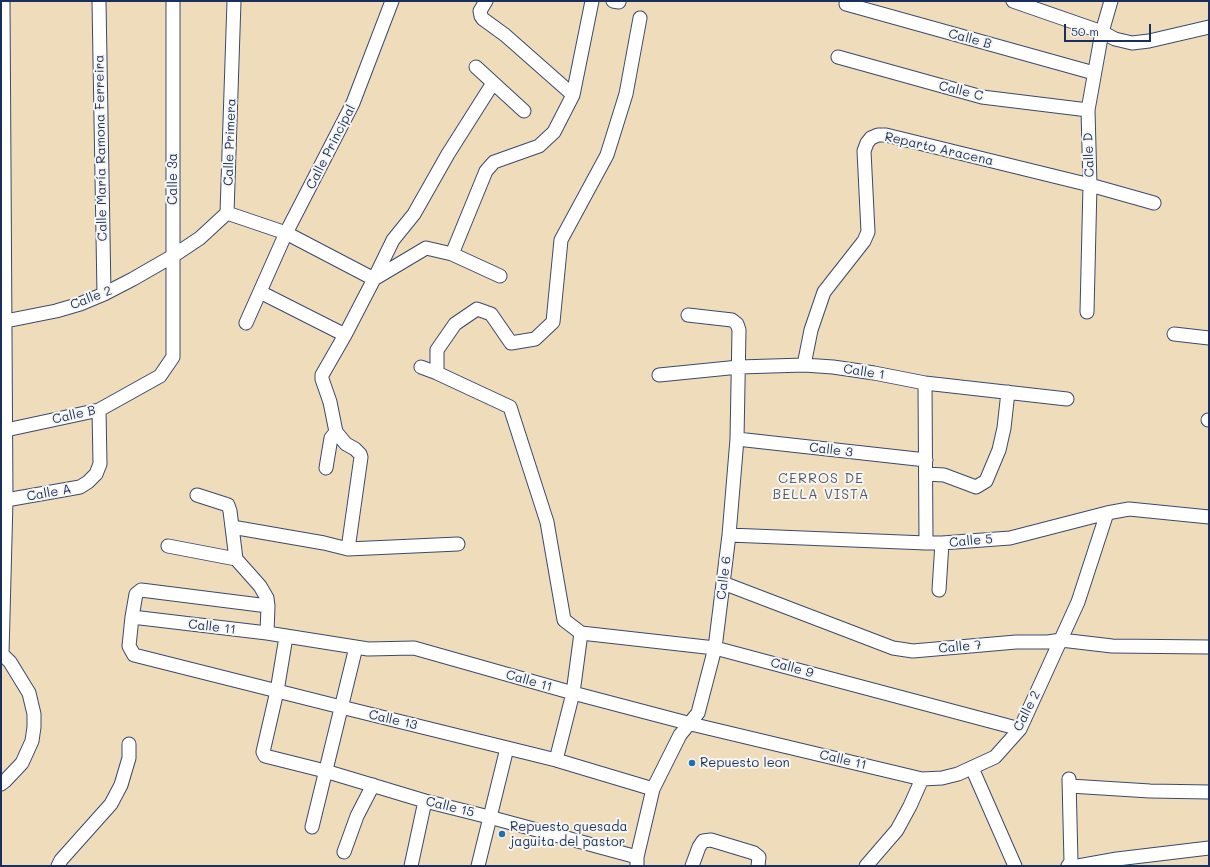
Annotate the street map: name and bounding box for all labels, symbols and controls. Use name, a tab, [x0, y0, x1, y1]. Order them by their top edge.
scale bar	[1066, 16, 1153, 42]
text: 50 m	[1071, 23, 1099, 39]
street label: Calle B	[947, 26, 993, 52]
street label: Calle María Ramona Ferreira	[92, 55, 110, 241]
street label: Calle C	[937, 78, 985, 104]
street label: Calle Primera	[221, 98, 239, 186]
street label: Calle Principal	[303, 102, 359, 192]
street label: Reparto Aracena	[883, 129, 995, 169]
street label: Calle D	[1080, 132, 1098, 178]
street label: Calle 3a	[165, 153, 181, 205]
street label: Calle 2	[68, 283, 114, 313]
street label: Calle 1	[842, 361, 886, 383]
street label: Calle B	[51, 402, 97, 428]
street label: Calle 3	[808, 440, 854, 460]
district label: CERROS DE BELLA VISTA	[772, 471, 870, 504]
street label: Calle A	[25, 481, 73, 505]
street label: Calle 5	[949, 531, 993, 551]
street label: Calle 6	[714, 555, 734, 601]
street label: Calle 11	[187, 616, 237, 638]
street label: Calle 7	[938, 637, 982, 657]
street label: Calle 9	[769, 655, 815, 681]
street label: Calle 11	[504, 667, 554, 695]
street label: Calle 2	[1010, 688, 1044, 734]
street label: Calle 13	[367, 707, 419, 733]
street label: Calle 11	[818, 747, 868, 773]
place label: Repuesto leon	[700, 755, 790, 771]
marker: Repuesto leon	[687, 758, 697, 768]
street label: Calle 15	[424, 793, 476, 821]
place label: Repuesto quesada jaguita del pastor	[510, 819, 628, 850]
marker: Repuesto quesada jaguita del pastor	[497, 829, 507, 839]

